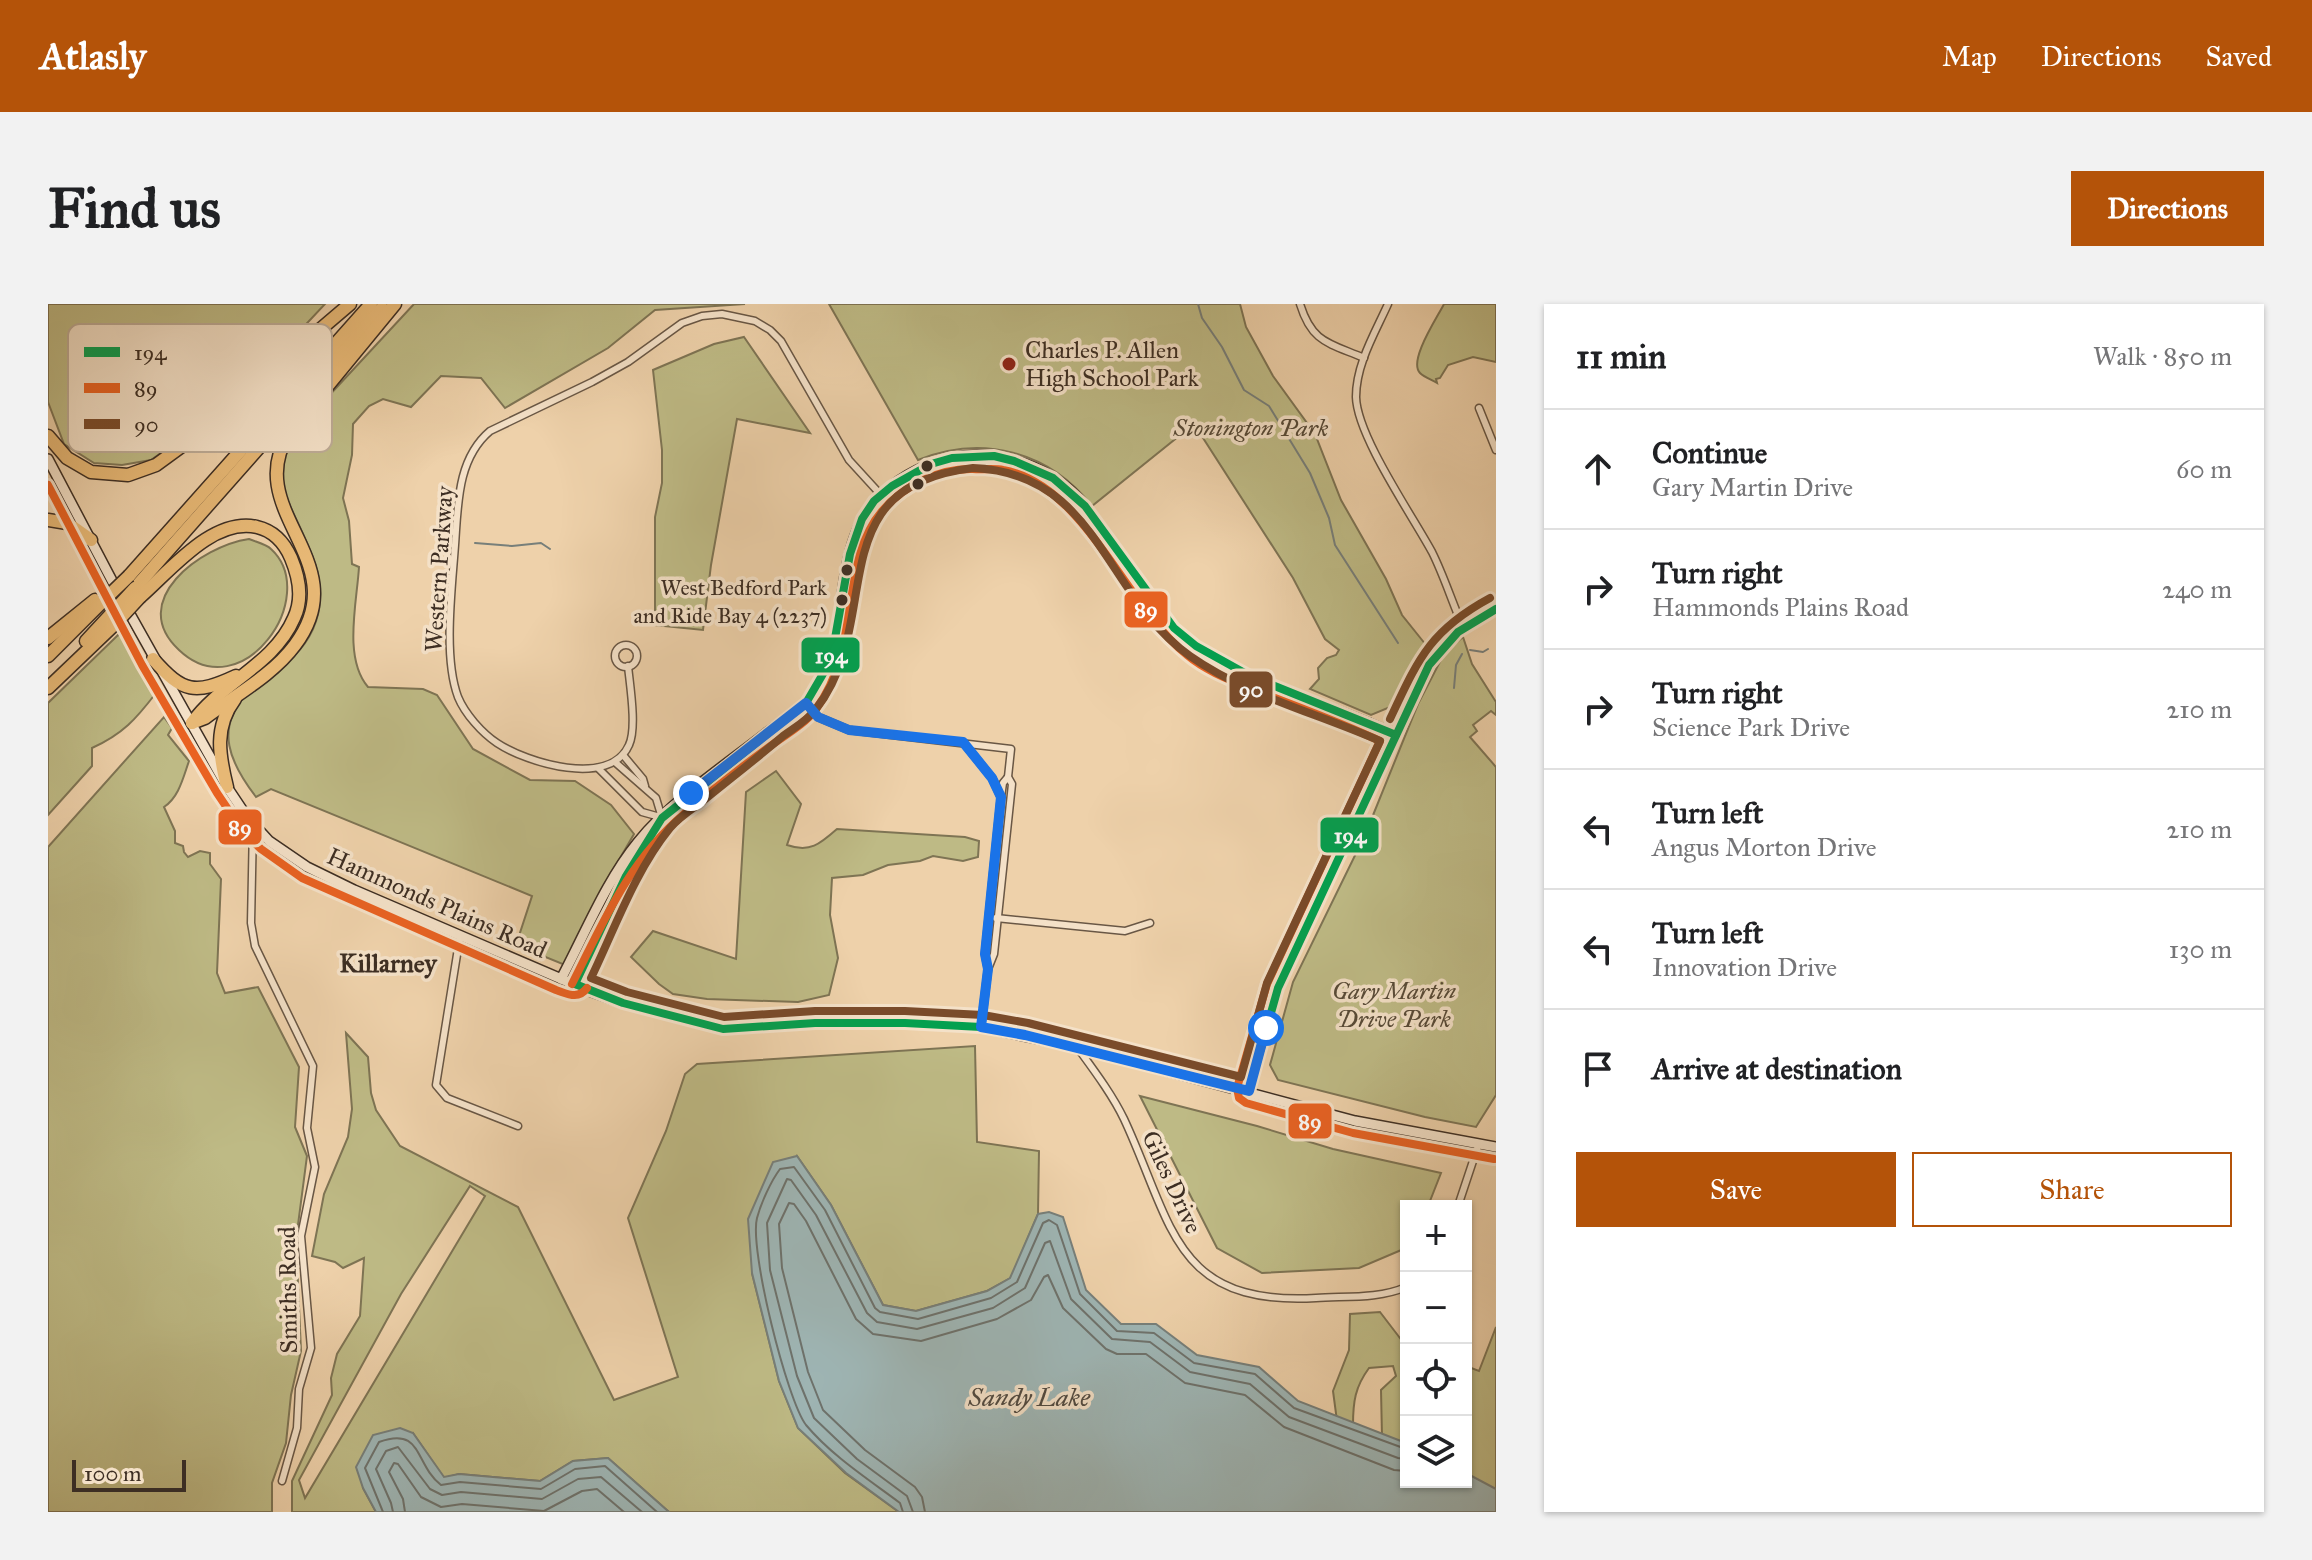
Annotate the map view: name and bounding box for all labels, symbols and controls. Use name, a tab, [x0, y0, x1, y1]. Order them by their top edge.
text: Atlasly	[40, 33, 146, 79]
text: Map	[1942, 39, 1997, 74]
text: Directions	[2041, 39, 2162, 74]
text: Saved	[2206, 39, 2272, 74]
button: Directions	[2071, 171, 2264, 246]
text: Find us	[48, 174, 221, 242]
legend	[68, 324, 332, 452]
place label: Charles P. Allen High School Park	[1025, 335, 1200, 393]
text: 11 min	[1576, 336, 1667, 377]
text: 194	[134, 339, 167, 366]
text: Walk · 850 m	[2093, 340, 2232, 372]
marker: Charles P. Allen High School Park	[1000, 355, 1018, 373]
text: 89	[134, 375, 158, 402]
text: 90	[134, 411, 159, 438]
park label: Stonington Park	[1173, 413, 1329, 443]
text: Continue	[1652, 435, 1767, 471]
icon: ahead	[1576, 447, 1620, 491]
text: 60 m	[2176, 453, 2232, 485]
unlabelled marker	[919, 458, 935, 474]
text: Gary Martin Drive	[1652, 471, 1853, 503]
unlabelled marker	[910, 476, 926, 492]
street label: Western Parkway	[418, 484, 460, 653]
text: Turn right	[1652, 555, 1783, 591]
unlabelled marker	[839, 562, 855, 578]
icon: right	[1576, 567, 1620, 611]
text: 240 m	[2162, 573, 2232, 605]
place label: West Bedford Park and Ride Bay 4 (2237)	[634, 574, 828, 629]
line badge: 89	[1123, 590, 1169, 629]
text: Hammonds Plains Road	[1652, 591, 1909, 623]
marker: West Bedford Park and Ride Bay 4 (2237)	[834, 592, 850, 608]
text: 89	[1134, 596, 1158, 623]
line badge: 194	[800, 636, 861, 674]
text: 194	[815, 642, 849, 669]
line badge: 90	[1228, 670, 1274, 709]
text: Turn right	[1652, 675, 1783, 711]
text: 90	[1239, 676, 1264, 703]
icon: right	[1576, 687, 1620, 731]
text: 210 m	[2166, 693, 2232, 725]
text: Science Park Drive	[1652, 711, 1850, 743]
route end	[673, 775, 709, 811]
text: Turn left	[1652, 795, 1763, 831]
icon: left	[1576, 807, 1620, 851]
line badge: 89	[217, 808, 263, 846]
text: 210 m	[2166, 813, 2232, 845]
text: 89	[228, 814, 252, 841]
line badge: 194	[1319, 816, 1380, 854]
text: 194	[1334, 822, 1368, 849]
text: Angus Morton Drive	[1652, 831, 1877, 863]
street label: Hammonds Plains Road	[322, 841, 552, 965]
text: Turn left	[1652, 915, 1763, 951]
icon: left	[1576, 927, 1620, 971]
text: 130 m	[2169, 933, 2232, 965]
district label: Killarney	[339, 947, 438, 979]
text: Innovation Drive	[1652, 951, 1837, 983]
park label: Gary Martin Drive Park	[1332, 976, 1457, 1034]
route start	[1248, 1010, 1284, 1046]
icon: arrive	[1576, 1047, 1620, 1091]
text: Arrive at destination	[1652, 1051, 1902, 1087]
line badge: 89	[1287, 1102, 1333, 1140]
text: 89	[1298, 1108, 1322, 1135]
street label: Giles Drive	[1135, 1126, 1209, 1238]
button: Save	[1576, 1152, 1896, 1227]
button: Share	[1912, 1152, 2232, 1227]
map controls	[1400, 1200, 1472, 1488]
button: +	[1400, 1200, 1472, 1272]
street label: Smiths Road	[272, 1226, 304, 1354]
button: −	[1400, 1272, 1472, 1344]
button: locate	[1400, 1344, 1472, 1416]
water label: Sandy Lake	[967, 1381, 1091, 1413]
button: layers	[1400, 1416, 1472, 1488]
scale bar	[72, 1456, 186, 1492]
text: 100 m	[84, 1460, 141, 1487]

